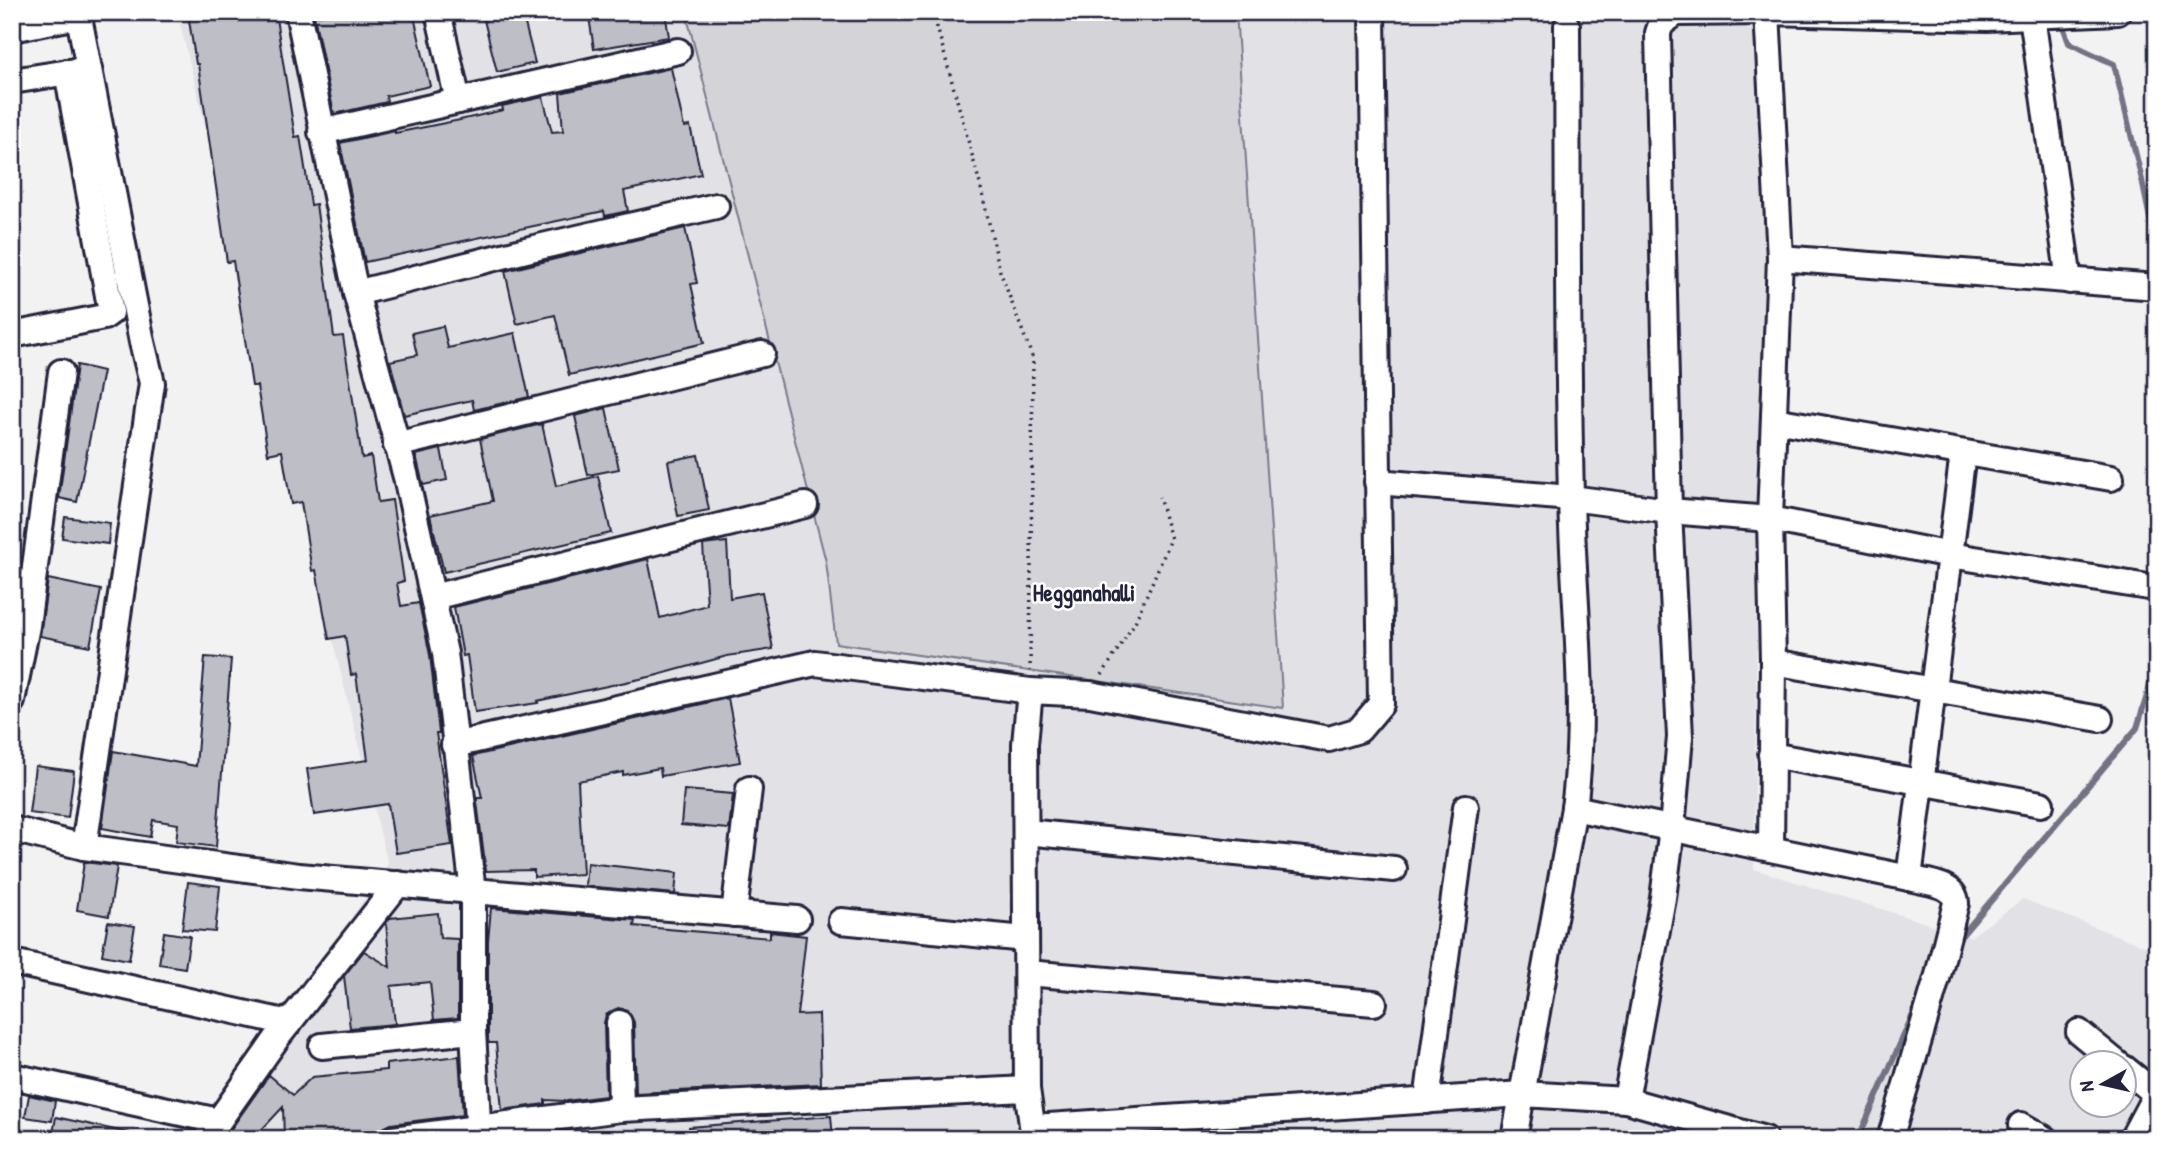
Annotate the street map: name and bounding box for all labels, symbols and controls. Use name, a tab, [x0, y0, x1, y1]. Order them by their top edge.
district label: Hegganahalli	[1033, 577, 1135, 609]
north arrow	[2068, 1050, 2138, 1120]
text: N	[2073, 1080, 2100, 1093]

